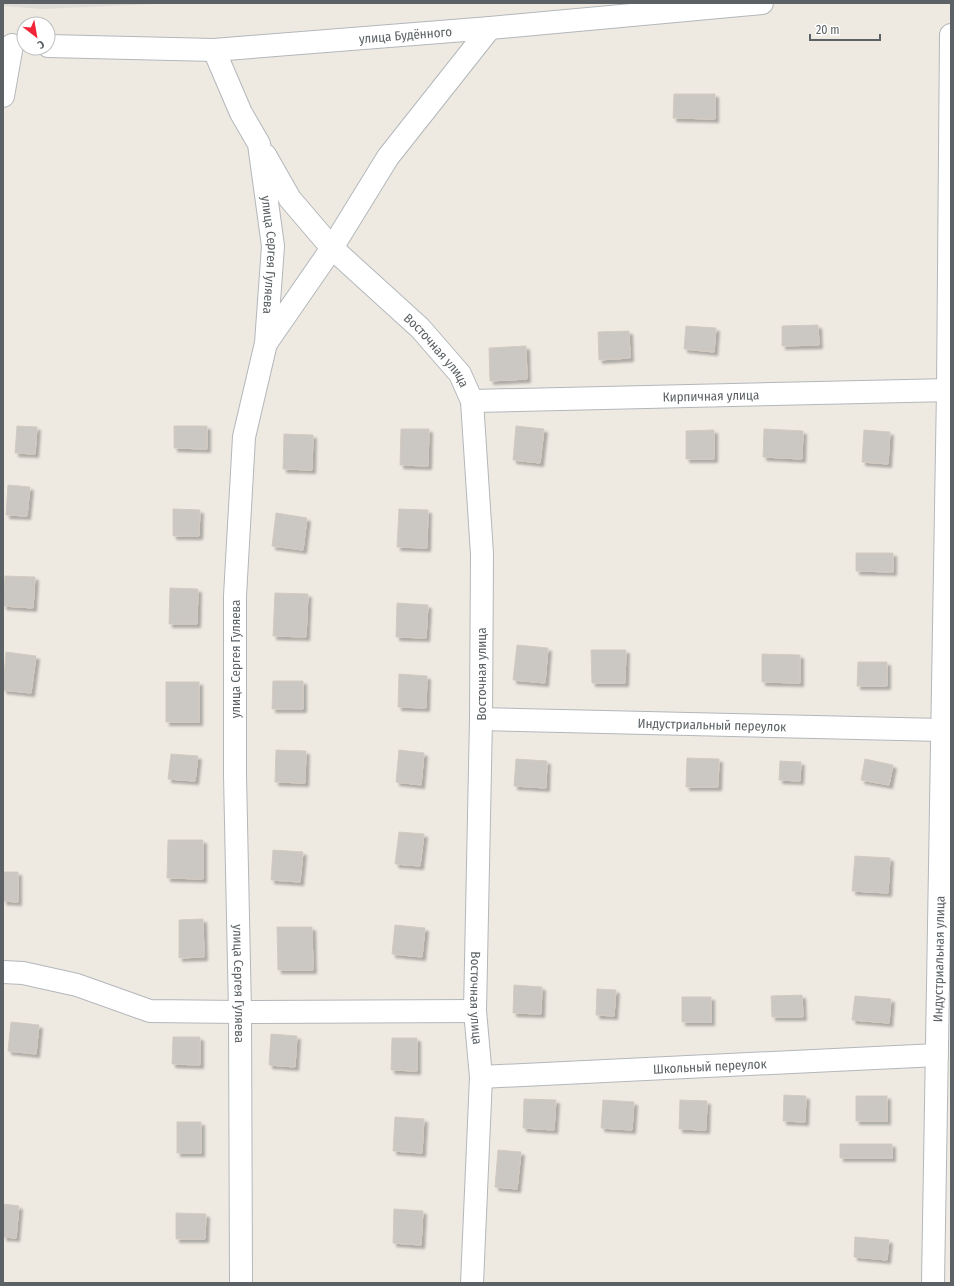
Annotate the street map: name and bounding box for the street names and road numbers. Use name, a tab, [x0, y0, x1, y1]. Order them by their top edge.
street label: улица Будённого	[358, 24, 453, 46]
street label: улица Сергея Гуляева	[258, 195, 280, 314]
street label: Восточная улица	[401, 310, 472, 390]
street label: Кирпичная улица	[662, 387, 759, 405]
street label: улица Сергея Гуляева	[228, 600, 243, 718]
street label: Восточная улица	[474, 627, 489, 721]
street label: Индустриальный переулок	[637, 716, 786, 734]
street label: Индустриальная улица	[930, 896, 948, 1022]
street label: улица Сергея Гуляева	[230, 924, 247, 1043]
street label: Восточная улица	[467, 951, 485, 1045]
street label: Школьный переулок	[653, 1056, 767, 1077]

